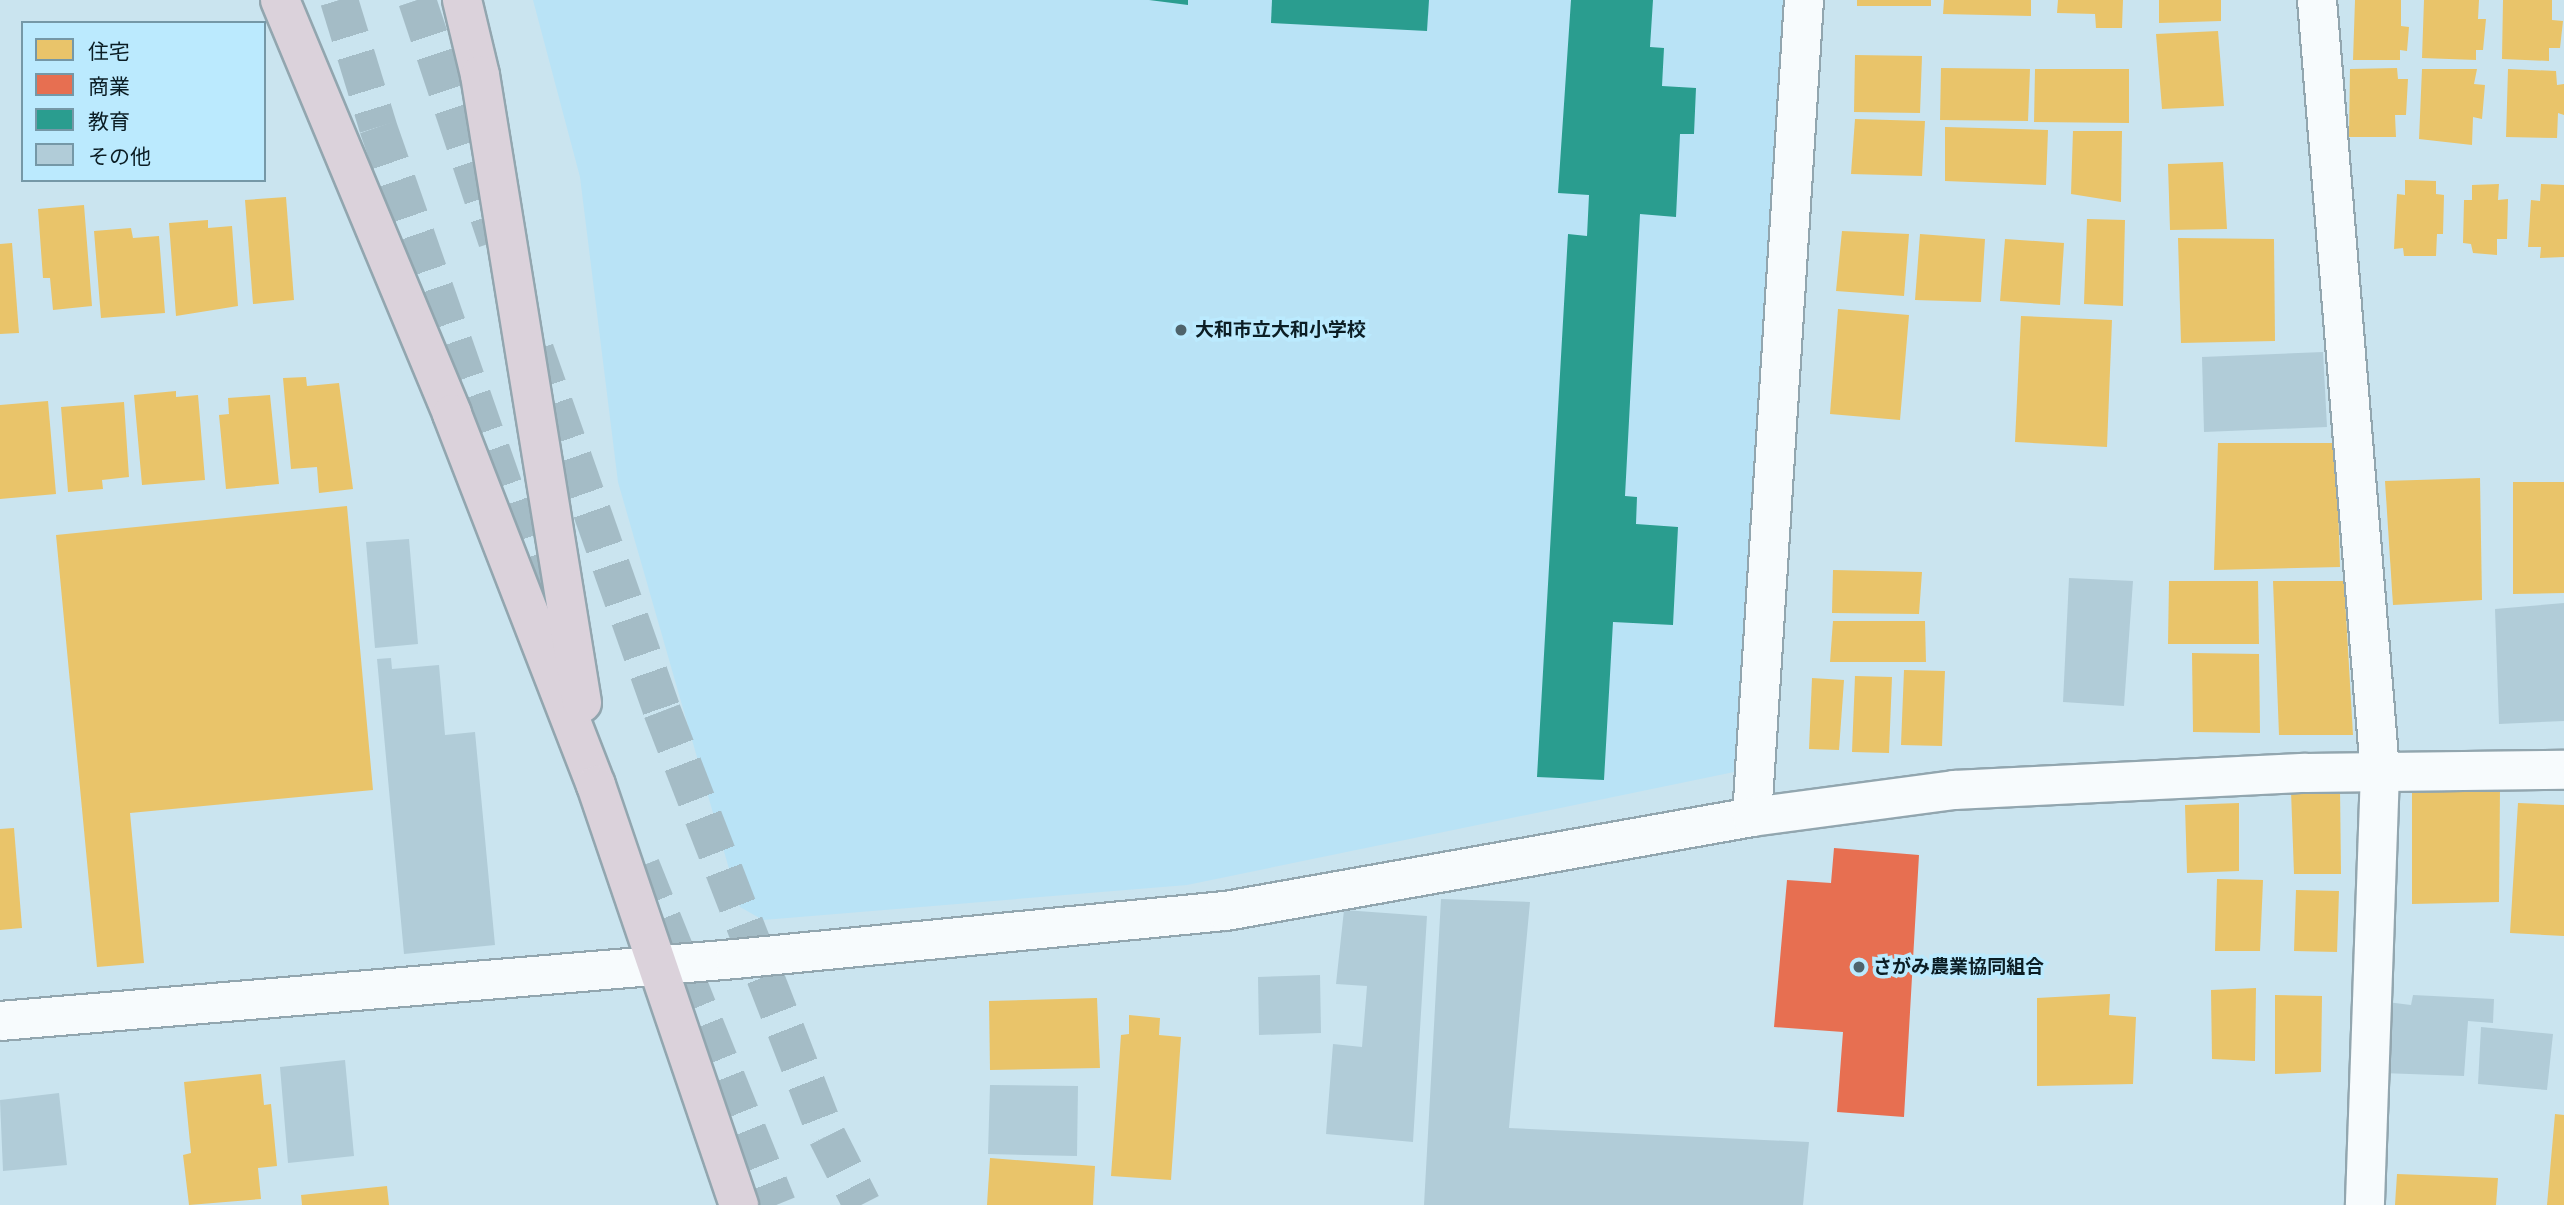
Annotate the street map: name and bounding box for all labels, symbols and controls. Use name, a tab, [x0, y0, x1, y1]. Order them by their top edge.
legend	[21, 21, 266, 182]
text: 住宅	[88, 39, 130, 64]
text: 商業	[88, 74, 130, 99]
text: 教育	[88, 109, 130, 134]
text: その他	[88, 144, 151, 169]
place label: 大和市立大和小学校	[1195, 319, 1366, 341]
marker: 大和市立大和小学校	[1173, 322, 1189, 338]
place label: さがみ農業協同組合	[1873, 956, 2044, 978]
marker: さがみ農業協同組合	[1851, 959, 1867, 975]

